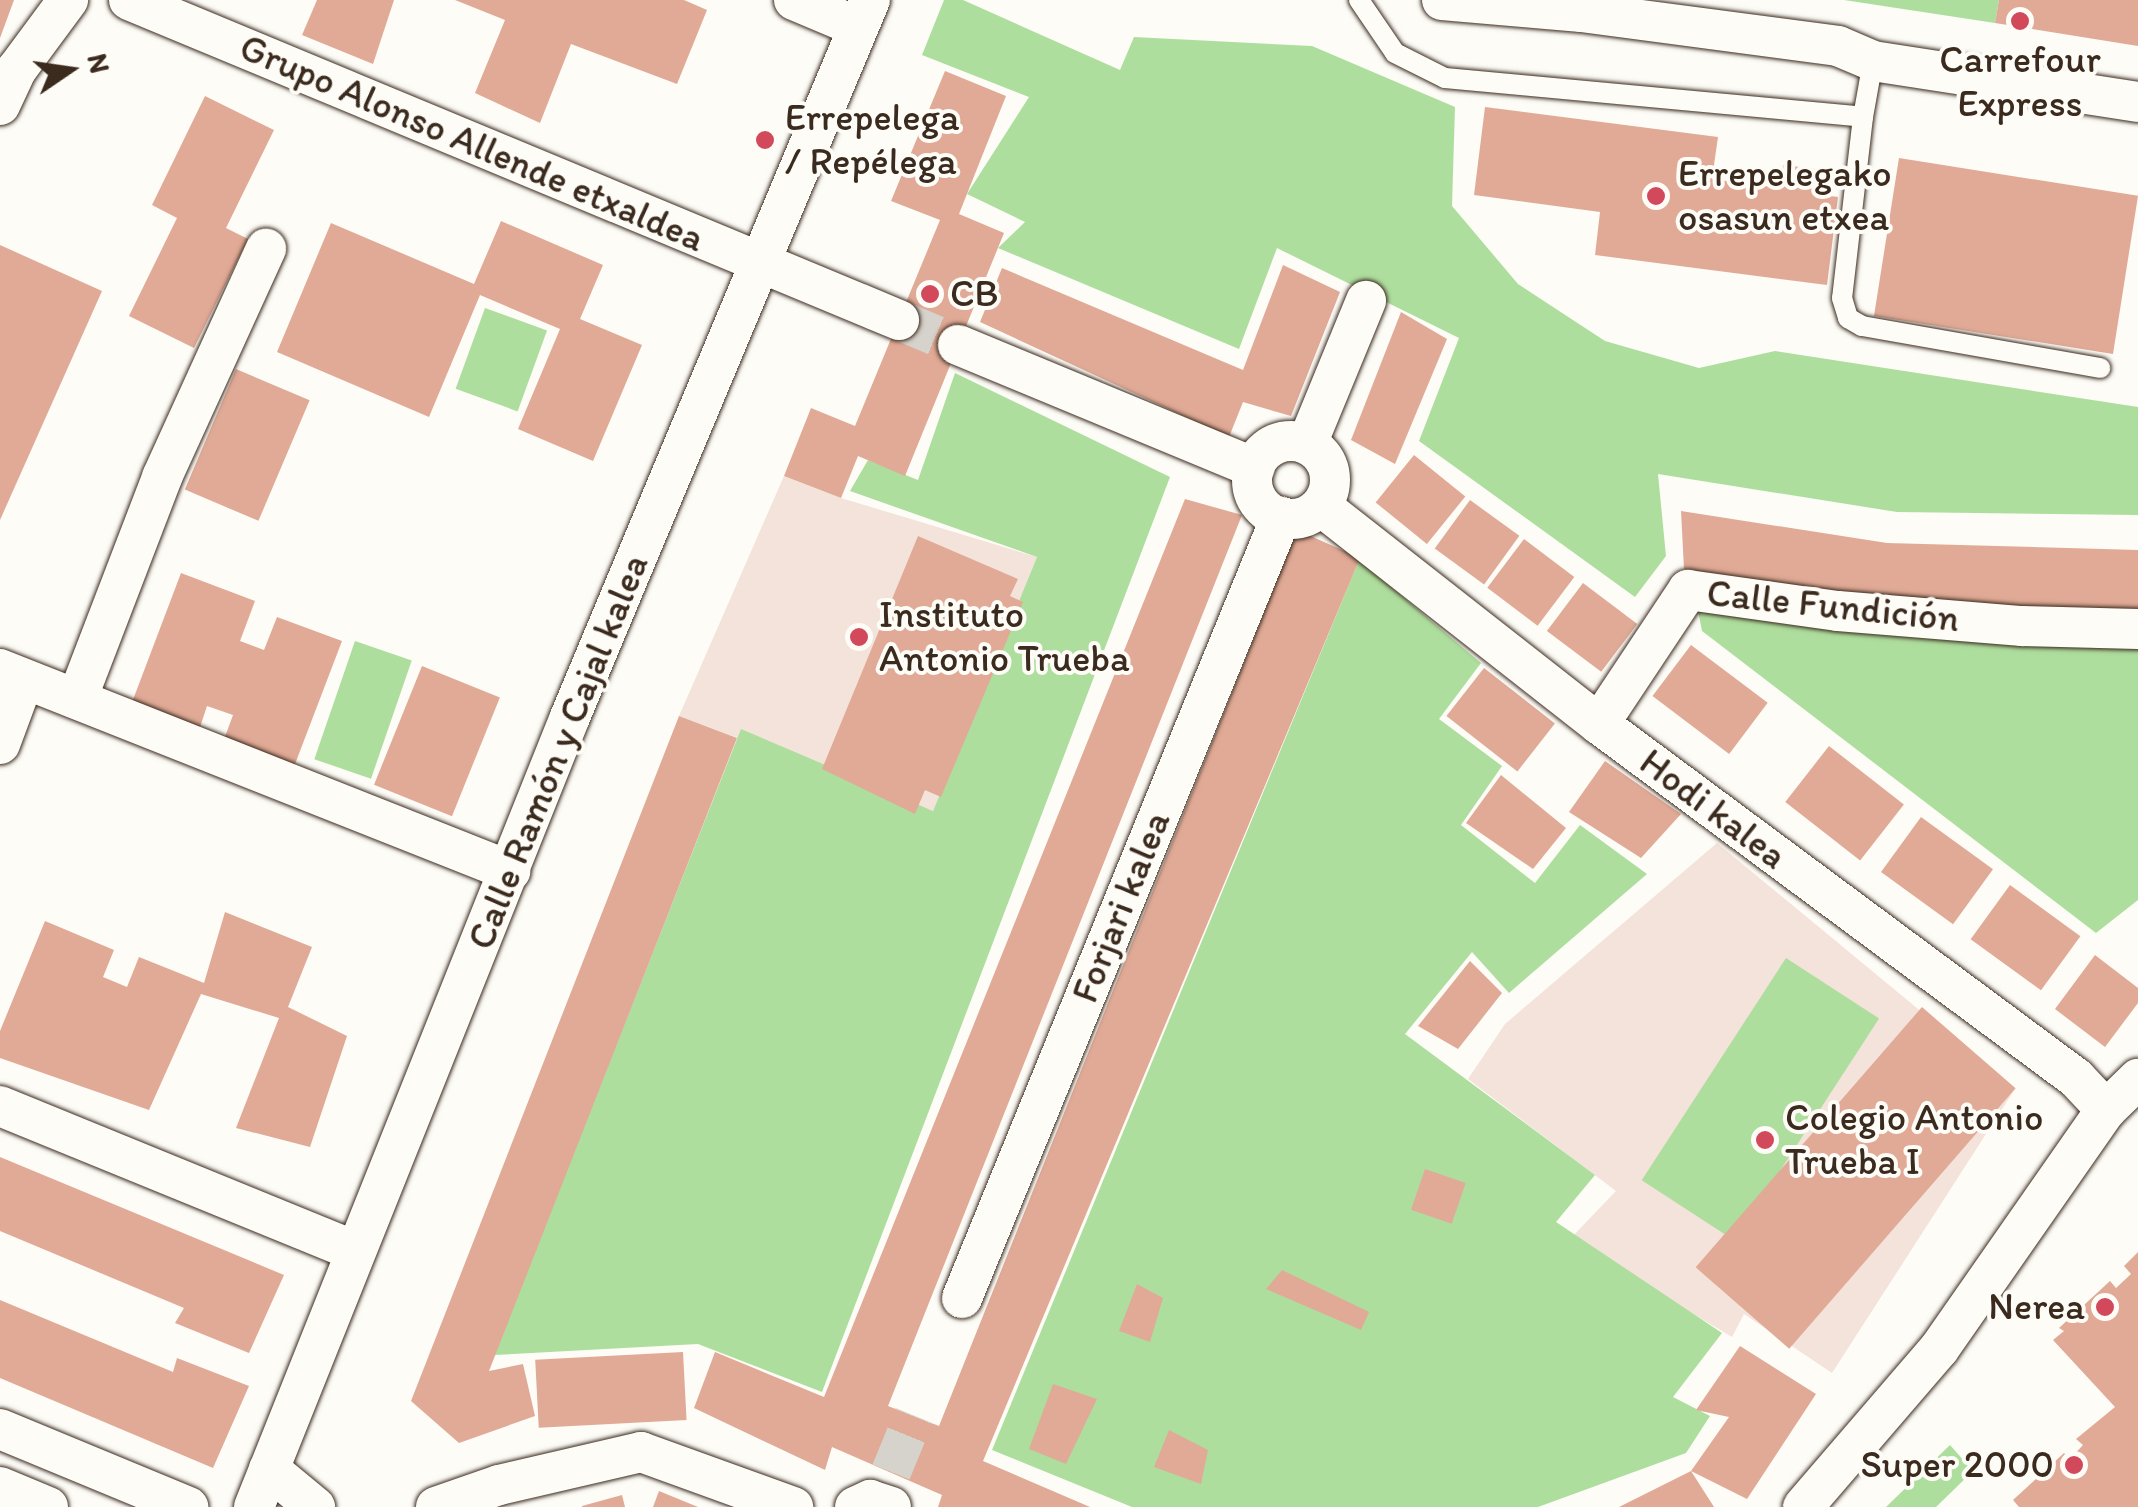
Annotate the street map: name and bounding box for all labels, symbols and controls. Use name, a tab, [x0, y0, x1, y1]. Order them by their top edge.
marker: Carrefour Express	[2009, 10, 2031, 32]
north arrow	[20, 20, 120, 120]
street label: Grupo Alonso Allende etxaldea	[233, 24, 711, 262]
place label: Carrefour Express	[1939, 37, 2101, 126]
text: N	[81, 50, 118, 76]
place label: Errepelega / Repélega	[785, 95, 960, 184]
marker: Errepelega / Repélega	[754, 129, 776, 151]
place label: Errepelegako osasun etxea	[1678, 151, 1892, 240]
marker: Errepelegako osasun etxea	[1643, 183, 1669, 209]
place label: CB	[950, 271, 998, 317]
marker: CB	[919, 283, 941, 305]
street label: Calle Ramón y Cajal kalea	[458, 548, 658, 956]
street label: Calle Fundición	[1705, 570, 1961, 642]
place label: Instituto Antonio Trueba	[879, 592, 1130, 682]
marker: Instituto Antonio Trueba	[848, 626, 870, 648]
street label: Hodi kalea	[1630, 739, 1796, 879]
street label: Forjari kalea	[1062, 805, 1180, 1009]
place label: Colegio Antonio Trueba I	[1785, 1095, 2045, 1184]
marker: Colegio Antonio Trueba I	[1754, 1129, 1776, 1151]
place label: Nerea	[1988, 1284, 2085, 1330]
marker: Nerea	[2094, 1296, 2116, 1318]
place label: Super 2000	[1860, 1442, 2054, 1488]
marker: Super 2000	[2063, 1454, 2085, 1476]

